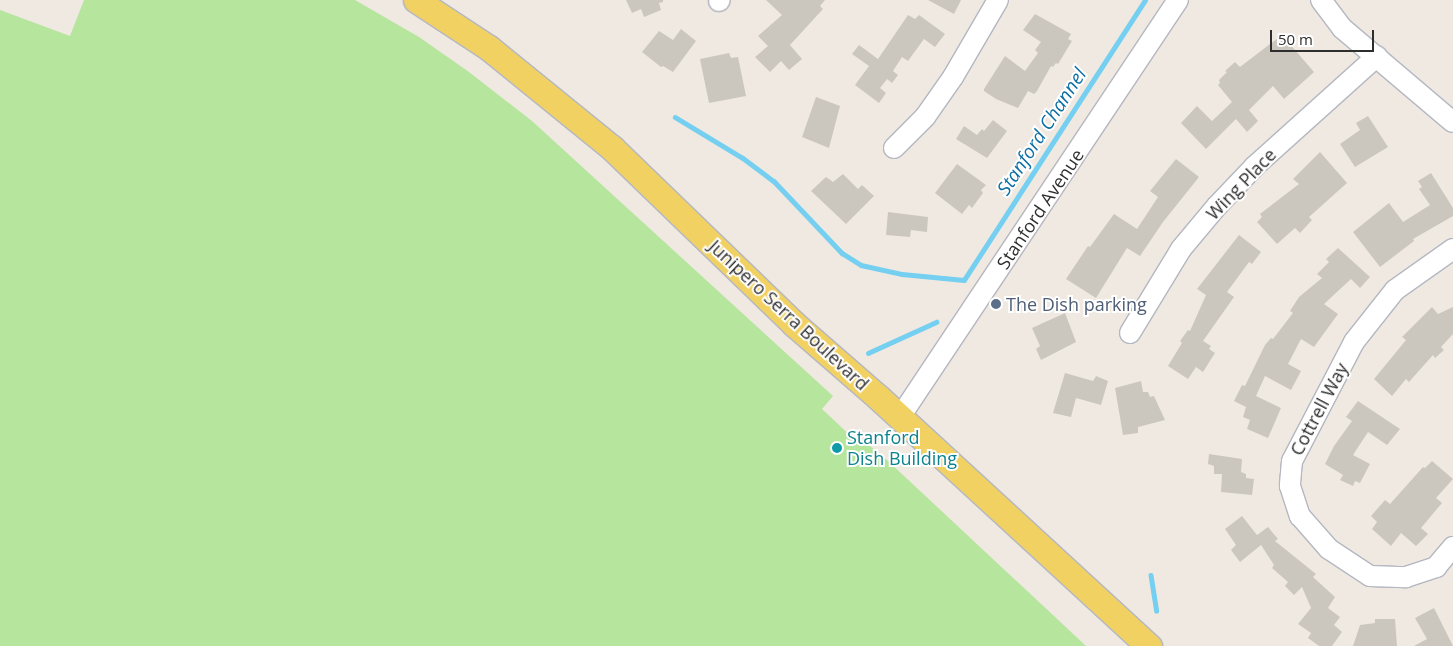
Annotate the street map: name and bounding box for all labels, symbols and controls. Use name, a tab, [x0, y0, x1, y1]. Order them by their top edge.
scale bar	[1273, 20, 1377, 52]
text: 50 m	[1278, 29, 1313, 49]
water label: Stanford Channel	[993, 64, 1091, 200]
street label: Wing Place	[1202, 144, 1280, 224]
street label: Stanford Avenue	[992, 145, 1088, 273]
street label: Junipero Serra Boulevard	[705, 235, 873, 395]
place label: The Dish parking	[1006, 293, 1147, 315]
marker: The Dish parking	[990, 298, 1002, 310]
street label: Cottrell Way	[1286, 359, 1352, 459]
place label: Stanford Dish Building	[847, 427, 957, 469]
marker: Stanford Dish Building	[831, 442, 843, 454]

